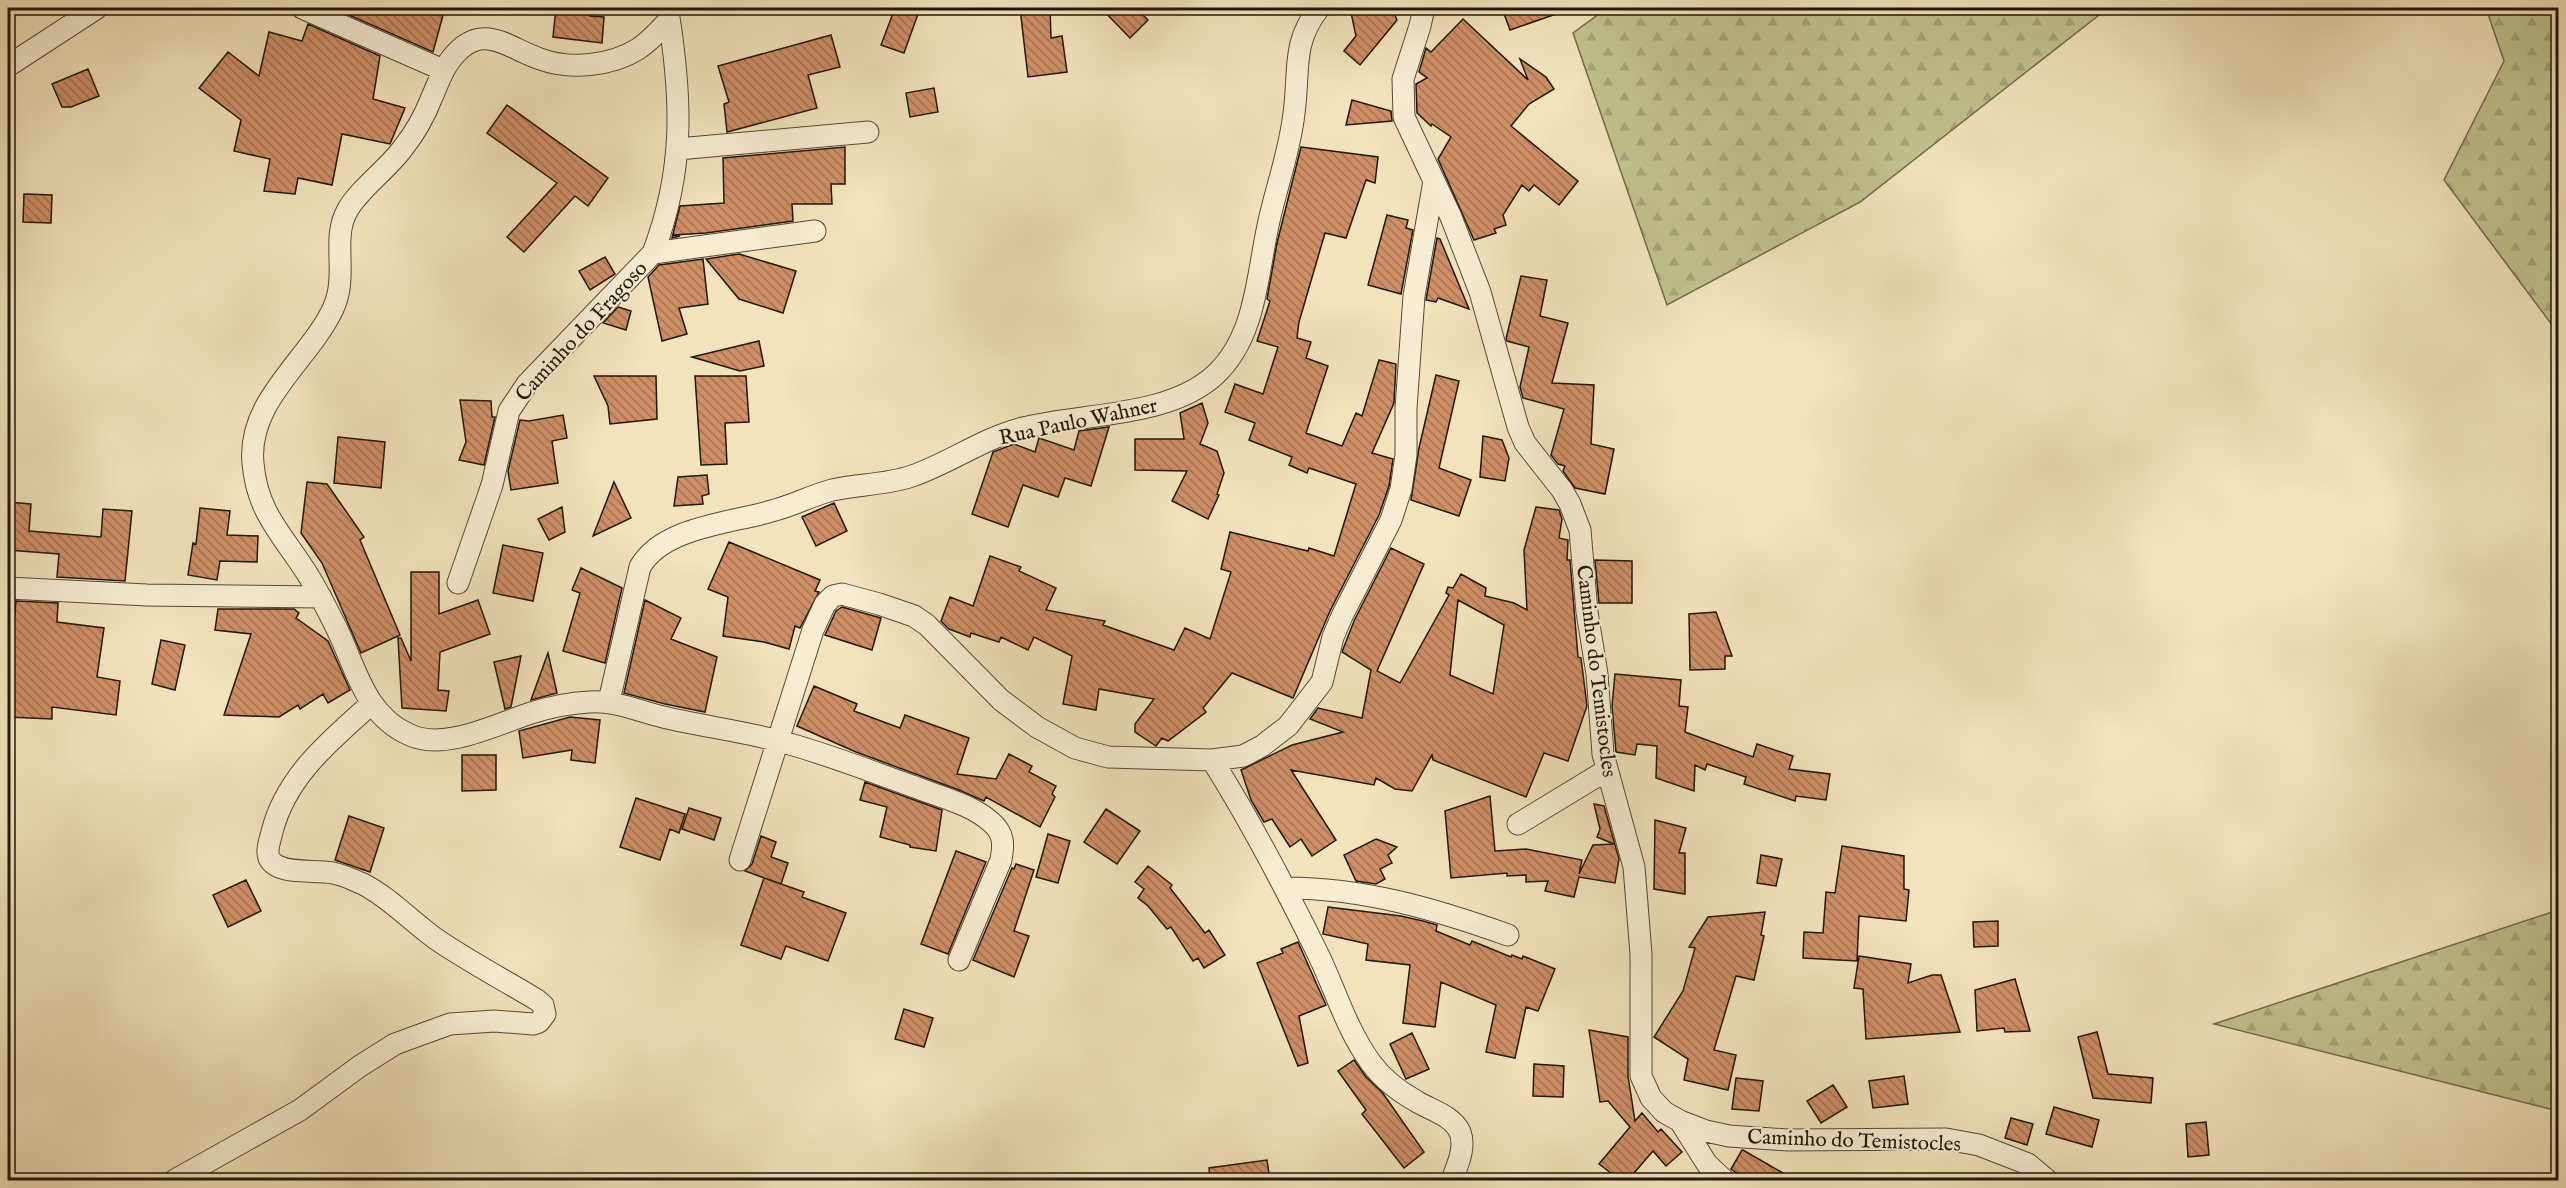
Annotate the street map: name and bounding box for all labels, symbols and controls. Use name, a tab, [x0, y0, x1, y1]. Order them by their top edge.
street label: Caminho do Fragoso	[510, 256, 654, 408]
street label: Rua Paulo Wahner	[997, 392, 1160, 452]
street label: Caminho do Temistocles	[1569, 563, 1622, 779]
street label: Caminho do Temistocles	[1747, 1124, 1961, 1159]

